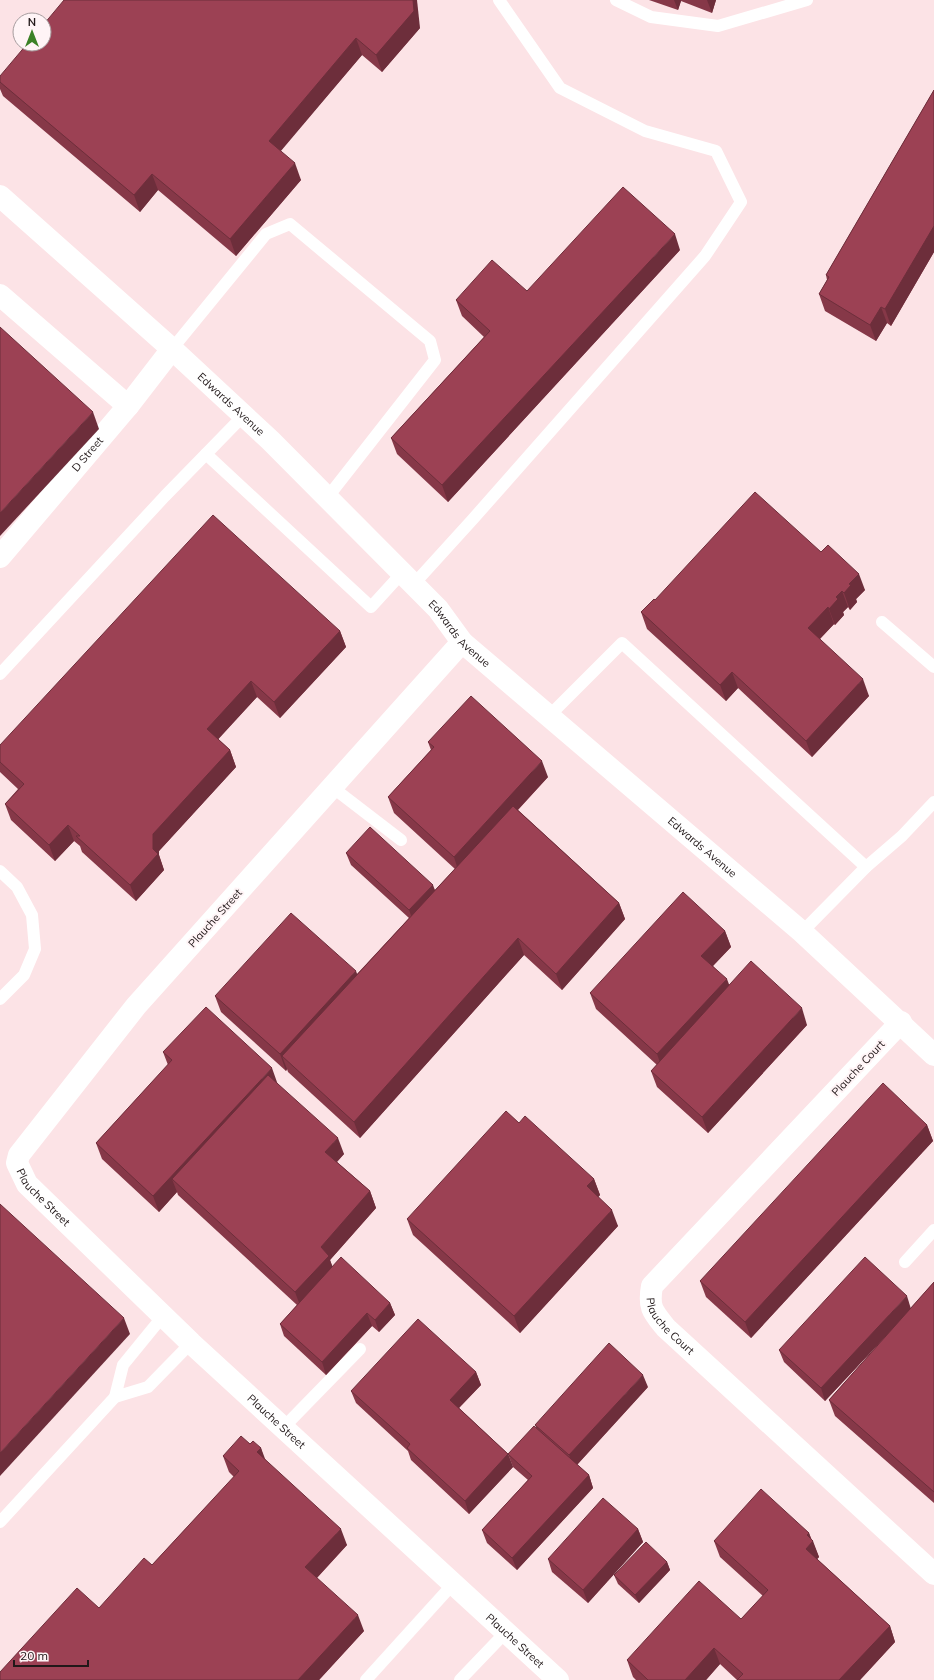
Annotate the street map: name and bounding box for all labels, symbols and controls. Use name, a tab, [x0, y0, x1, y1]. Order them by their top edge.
north arrow	[12, 12, 52, 52]
text: N	[28, 15, 36, 29]
street label: Edwards Avenue	[195, 369, 268, 438]
street label: D Street	[69, 434, 106, 474]
street label: Edwards Avenue	[426, 597, 493, 670]
street label: Edwards Avenue	[665, 814, 740, 880]
street label: Plauche Street	[185, 886, 245, 950]
street label: Plauche Court	[829, 1037, 888, 1099]
street label: Plauche Street	[14, 1166, 73, 1229]
street label: Plauche Court	[644, 1297, 697, 1358]
street label: Plauche Street	[244, 1391, 309, 1452]
street label: Plauche Street	[483, 1610, 547, 1671]
scale bar	[14, 1642, 88, 1668]
text: 20 m	[20, 1648, 48, 1663]

